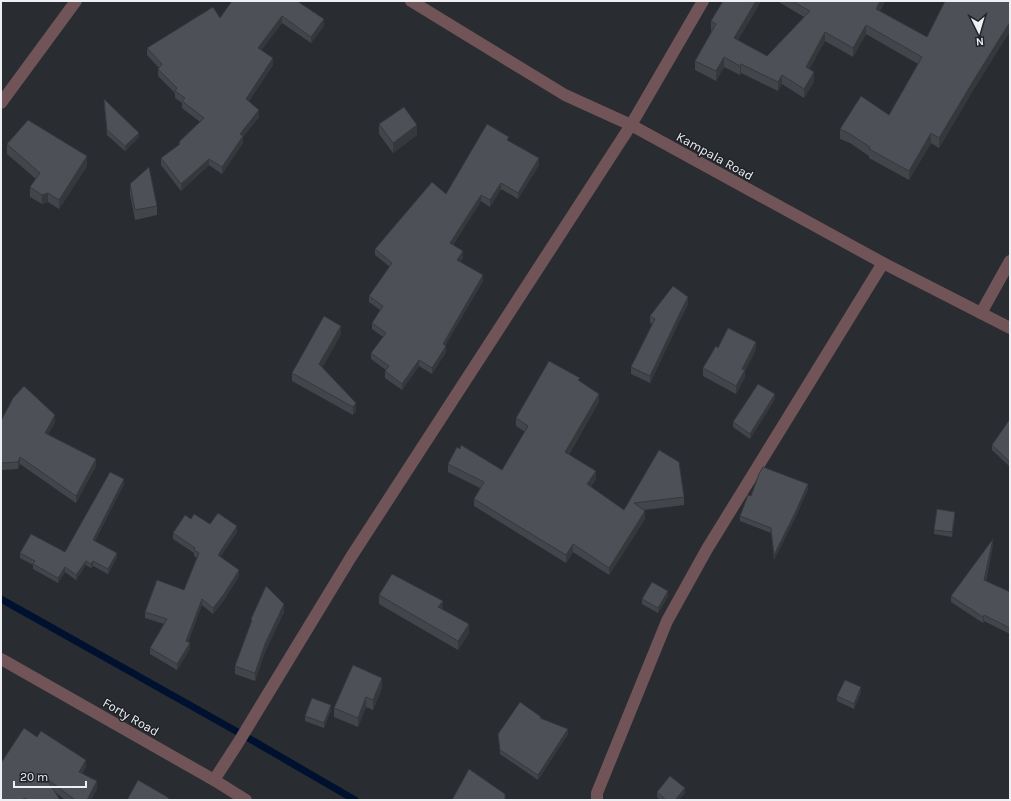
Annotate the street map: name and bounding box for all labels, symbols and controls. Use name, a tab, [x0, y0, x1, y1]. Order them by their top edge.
north arrow	[959, 12, 999, 52]
text: N	[975, 35, 984, 48]
street label: Kampala Road	[674, 129, 756, 183]
street label: Forty Road	[100, 695, 162, 739]
scale bar	[14, 763, 86, 789]
text: 20 m	[20, 770, 48, 784]

